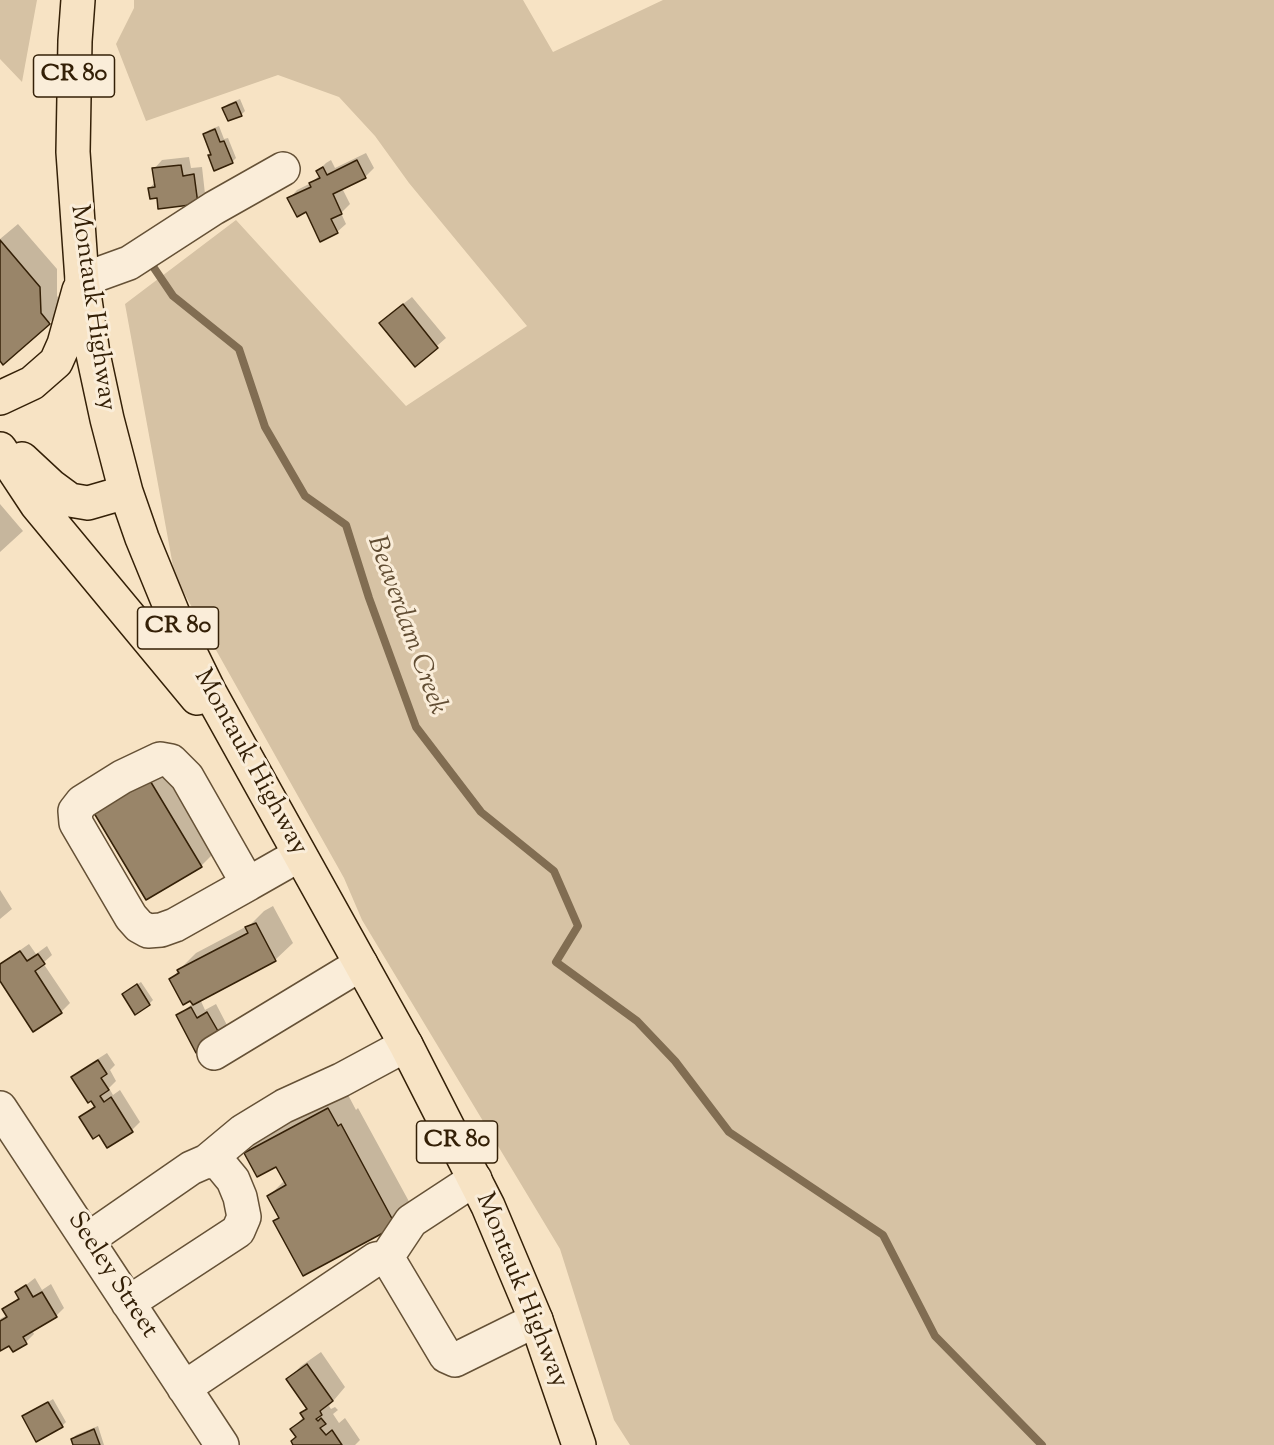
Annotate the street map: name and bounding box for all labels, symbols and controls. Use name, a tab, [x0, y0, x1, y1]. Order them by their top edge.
road number: CR 80	[34, 55, 115, 97]
street label: Montauk Highway	[61, 203, 121, 413]
water label: Beaverdam Creek	[358, 532, 452, 720]
road number: CR 80	[138, 607, 219, 649]
street label: Montauk Highway	[185, 665, 313, 861]
road number: CR 80	[416, 1121, 498, 1163]
street label: Montauk Highway	[467, 1189, 573, 1393]
street label: Seeley Street	[59, 1207, 163, 1345]

